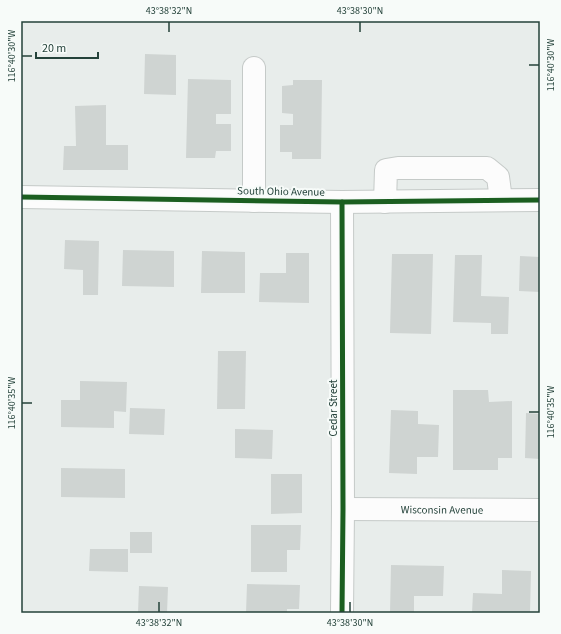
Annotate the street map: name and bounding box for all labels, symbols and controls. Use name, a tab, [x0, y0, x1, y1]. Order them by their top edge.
text: 43°38'32"N	[146, 4, 192, 18]
text: 43°38'30"N	[337, 4, 383, 18]
text: 116°40'30"W	[5, 30, 19, 82]
scale bar	[36, 34, 98, 60]
text: 116°40'30"W	[544, 39, 558, 91]
text: 20 m	[42, 40, 66, 57]
street label: South Ohio Avenue	[237, 183, 326, 200]
text: 116°40'35"W	[5, 377, 19, 429]
street label: Cedar Street	[326, 379, 341, 436]
text: 116°40'35"W	[544, 386, 558, 438]
street label: Wisconsin Avenue	[401, 502, 484, 518]
text: 43°38'32"N	[136, 616, 182, 630]
text: 43°38'30"N	[327, 616, 373, 630]

